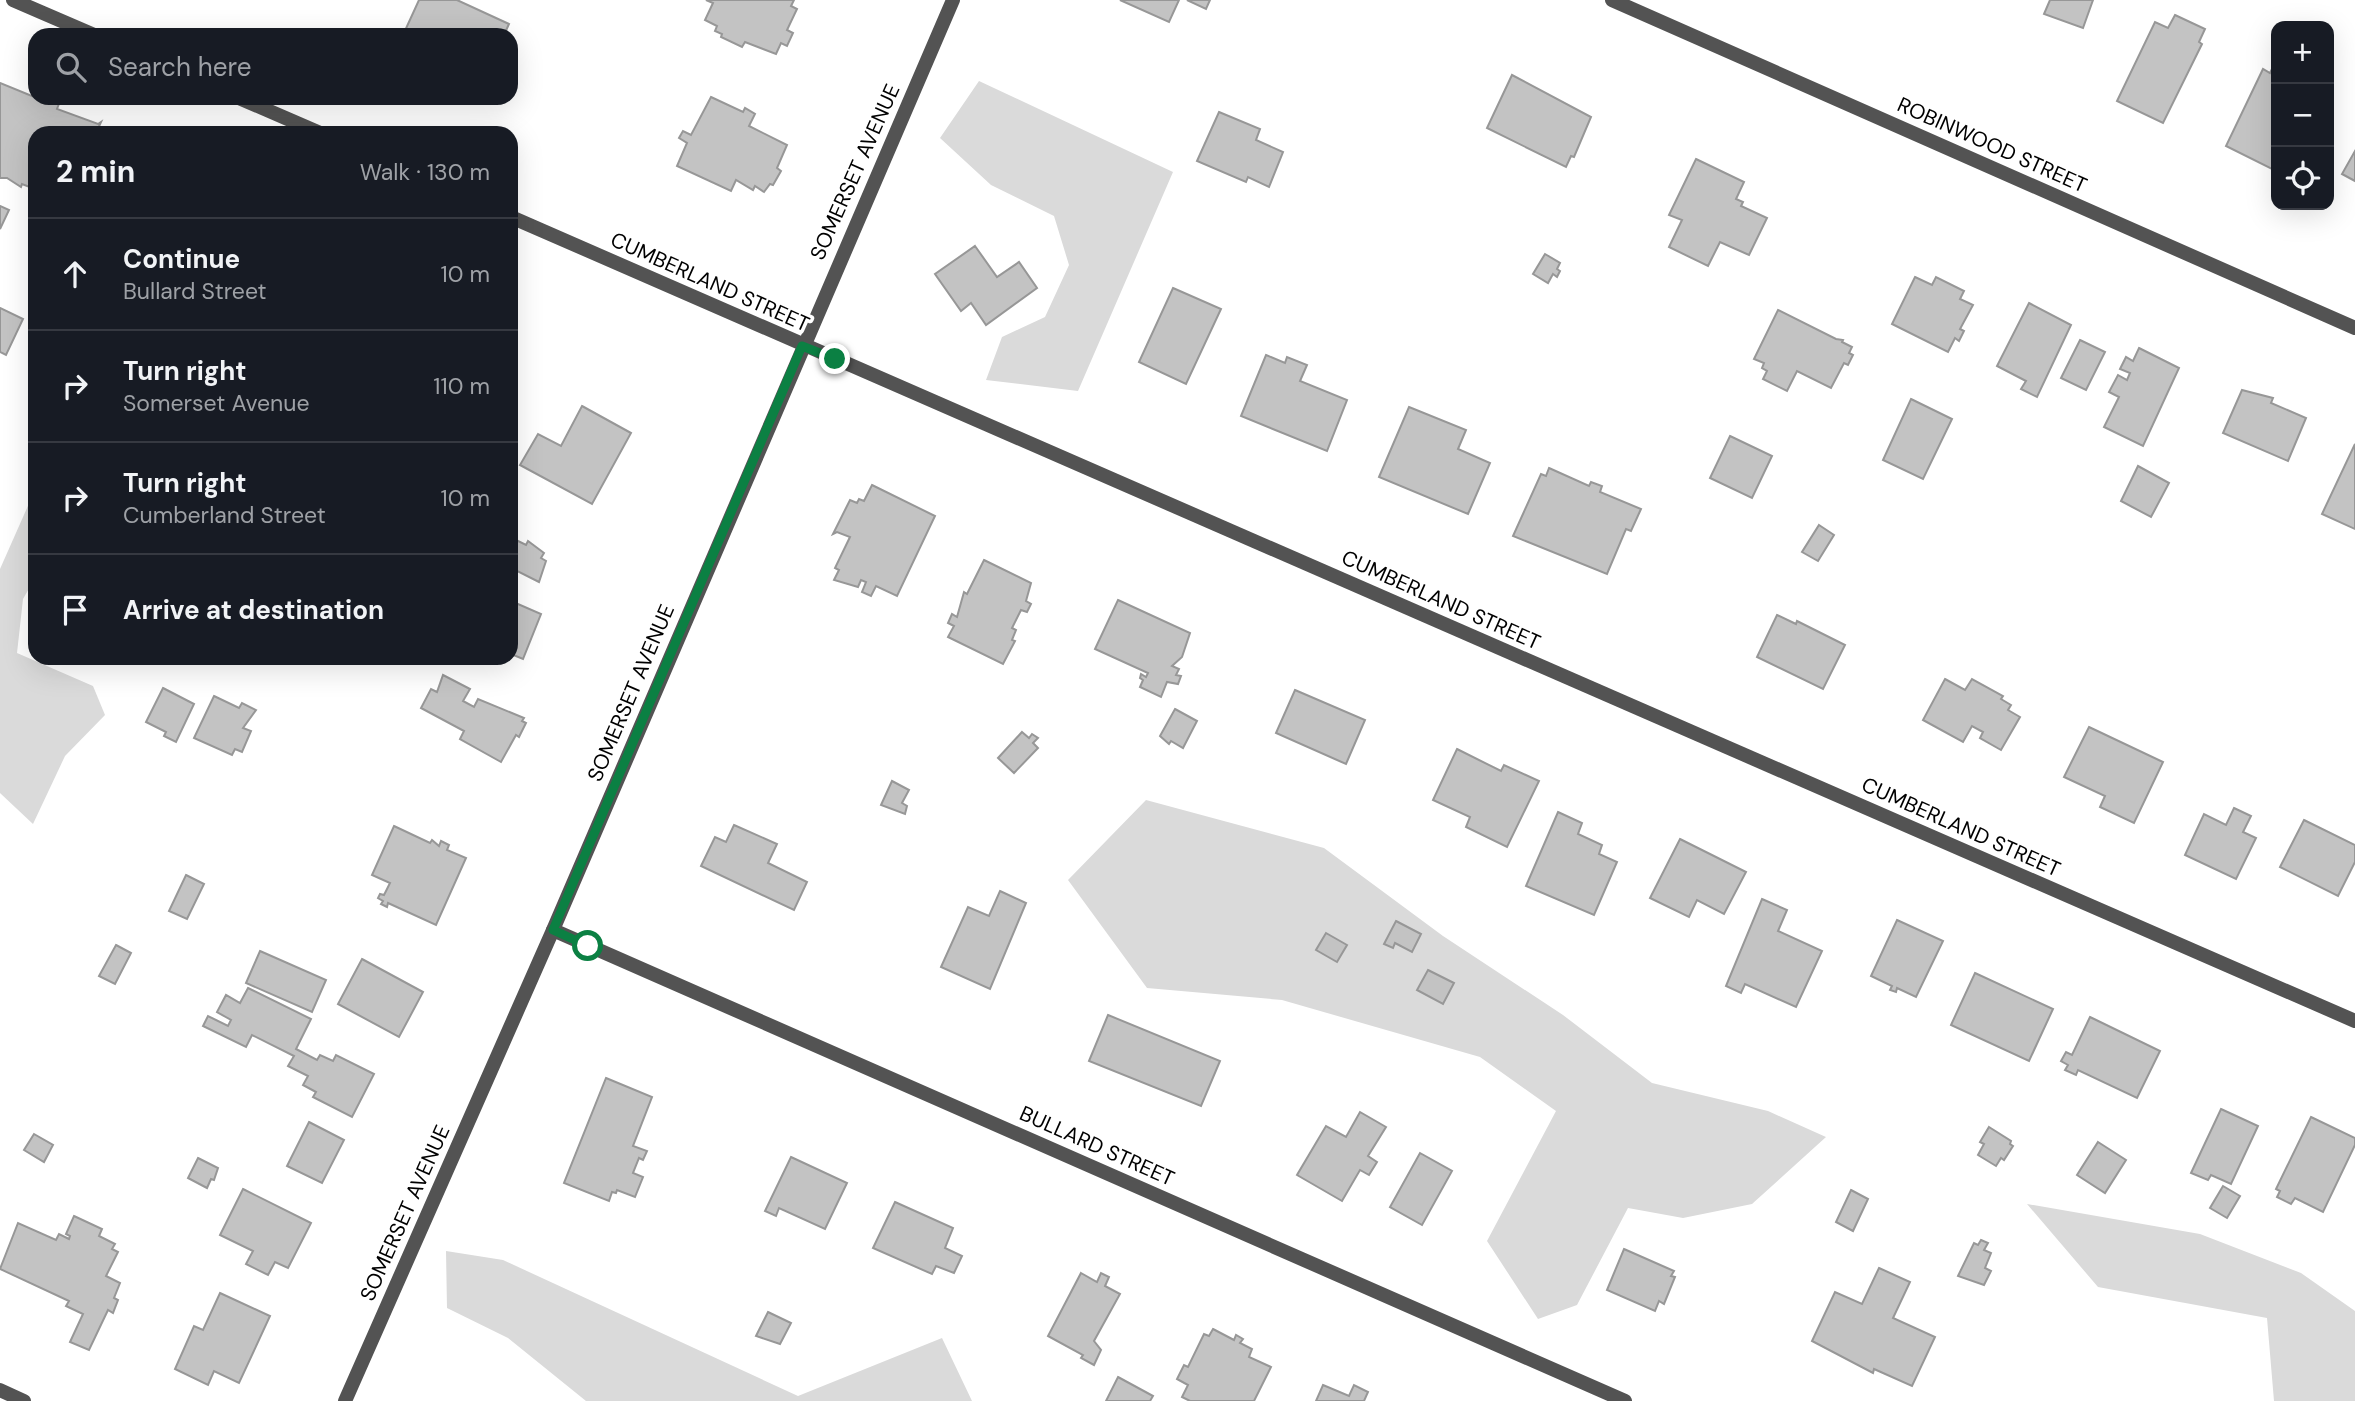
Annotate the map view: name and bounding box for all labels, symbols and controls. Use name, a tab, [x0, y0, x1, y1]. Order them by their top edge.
map controls	[2271, 21, 2334, 210]
button: +	[2271, 21, 2334, 84]
search box	[28, 28, 518, 105]
icon: search	[52, 48, 90, 86]
text: Search here	[108, 50, 251, 84]
street label: SOMERSET AVENUE	[804, 80, 906, 264]
button: −	[2271, 84, 2334, 147]
street label: ROBINWOOD STREET	[1893, 91, 2091, 200]
button: locate	[2271, 147, 2334, 210]
text: 2 min	[56, 152, 135, 191]
text: Walk · 130 m	[360, 157, 490, 187]
street label: CUMBERLAND STREET	[606, 226, 814, 339]
text: Continue	[123, 242, 240, 276]
icon: ahead	[56, 255, 94, 293]
text: 10 m	[440, 259, 490, 289]
text: Bullard Street	[123, 276, 267, 306]
route end	[819, 343, 850, 374]
text: Turn right	[123, 354, 247, 388]
icon: right	[56, 367, 94, 405]
text: 110 m	[433, 371, 490, 401]
text: Somerset Avenue	[123, 388, 310, 418]
text: Turn right	[123, 466, 247, 500]
icon: right	[56, 479, 94, 517]
text: 10 m	[440, 483, 490, 513]
text: Cumberland Street	[123, 500, 326, 530]
street label: CUMBERLAND STREET	[1337, 544, 1545, 657]
icon: arrive	[56, 591, 94, 629]
text: Arrive at destination	[123, 593, 384, 627]
street label: SOMERSET AVENUE	[581, 600, 681, 786]
street label: CUMBERLAND STREET	[1857, 771, 2065, 884]
route start	[572, 930, 603, 961]
street label: BULLARD STREET	[1015, 1099, 1179, 1193]
street label: SOMERSET AVENUE	[354, 1121, 456, 1305]

